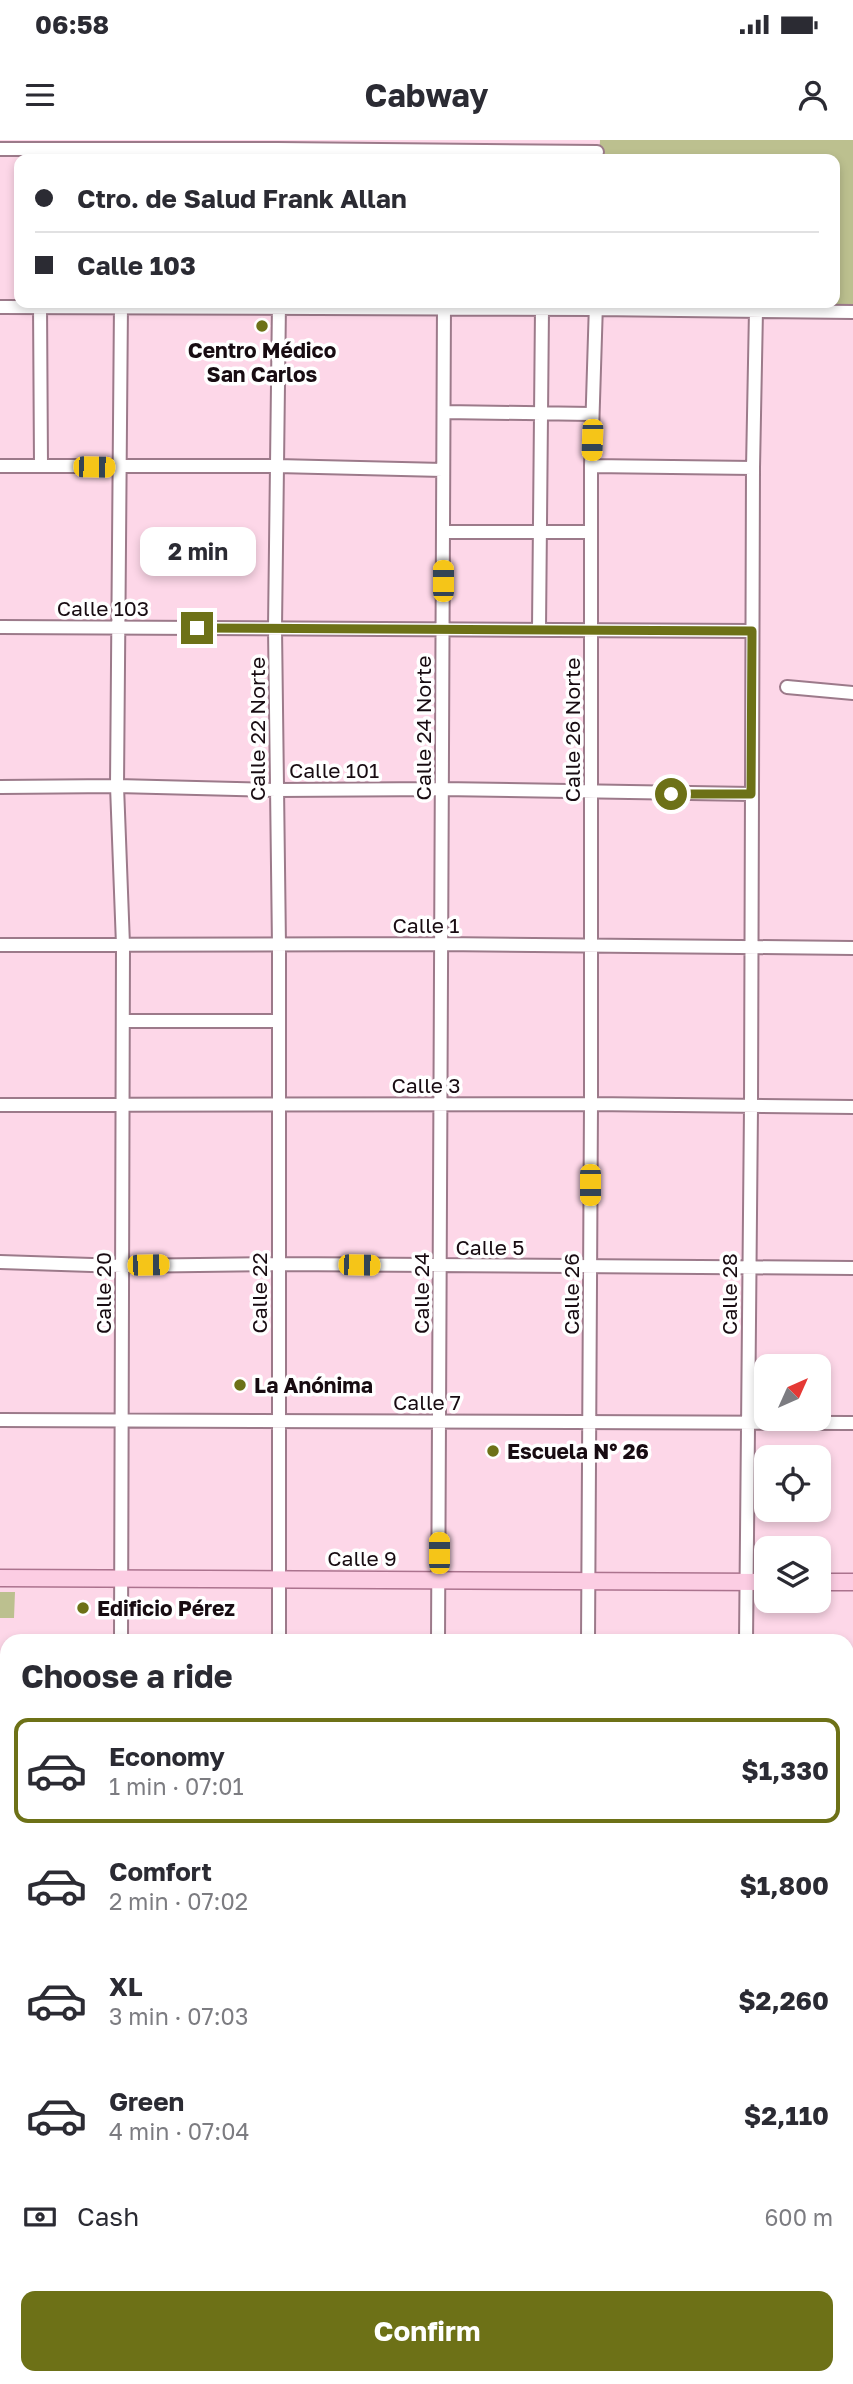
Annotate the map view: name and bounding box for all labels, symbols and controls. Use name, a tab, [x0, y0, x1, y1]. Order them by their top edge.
text: 06:58	[35, 9, 109, 40]
icon: menu	[21, 76, 59, 114]
text: Cabway	[365, 76, 488, 114]
icon: person	[794, 76, 832, 114]
text: Ctro. de Salud Frank Allan	[77, 183, 407, 214]
text: Calle 103	[77, 250, 196, 281]
marker: Centro Médico San Carlos	[254, 318, 270, 334]
place label: Centro Médico San Carlos	[188, 337, 336, 387]
car	[581, 419, 604, 461]
car	[73, 456, 116, 478]
callout: 2 min	[139, 526, 255, 575]
text: 2 min	[168, 537, 228, 565]
car	[433, 560, 454, 602]
street label: Calle 103	[57, 595, 149, 621]
route end	[181, 612, 213, 644]
street label: Calle 24 Norte	[410, 656, 436, 800]
street label: Calle 22 Norte	[244, 657, 270, 801]
street label: Calle 26 Norte	[559, 658, 585, 802]
street label: Calle 101	[289, 757, 379, 783]
route start	[655, 778, 687, 810]
street label: Calle 1	[393, 912, 460, 938]
street label: Calle 3	[391, 1072, 461, 1098]
car	[580, 1164, 601, 1206]
street label: Calle 5	[456, 1234, 525, 1260]
street label: Calle 20	[90, 1252, 116, 1334]
street label: Calle 22	[246, 1252, 272, 1334]
street label: Calle 24	[408, 1252, 434, 1334]
street label: Calle 26	[558, 1253, 584, 1335]
street label: Calle 28	[716, 1253, 742, 1335]
car	[127, 1254, 170, 1276]
car	[338, 1254, 381, 1276]
north arrow	[754, 1354, 831, 1432]
map controls	[754, 1354, 831, 1613]
place label: La Anónima	[254, 1372, 373, 1398]
marker: La Anónima	[232, 1377, 248, 1393]
street label: Calle 7	[393, 1389, 461, 1415]
place label: Escuela N° 26	[507, 1438, 649, 1464]
marker: Escuela N° 26	[485, 1443, 501, 1459]
button: locate	[754, 1445, 831, 1522]
car	[429, 1532, 450, 1574]
button: layers	[754, 1536, 831, 1613]
street label: Calle 9	[327, 1545, 397, 1571]
place label: Edificio Pérez	[97, 1595, 235, 1621]
marker: Edificio Pérez	[75, 1600, 91, 1616]
text: Choose a ride	[21, 1657, 233, 1695]
icon: car	[25, 1739, 88, 1802]
text: Economy	[109, 1741, 225, 1772]
text: $1,330	[741, 1755, 829, 1786]
text: 1 min · 07:01	[109, 1772, 244, 1800]
icon: car	[25, 1854, 88, 1917]
text: Comfort	[109, 1856, 212, 1887]
text: $1,800	[739, 1870, 829, 1901]
text: 2 min · 07:02	[109, 1887, 248, 1915]
icon: car	[25, 1969, 88, 2032]
text: XL	[109, 1971, 143, 2002]
text: $2,260	[738, 1985, 829, 2016]
text: 3 min · 07:03	[109, 2002, 248, 2030]
icon: car	[25, 2084, 88, 2147]
text: Green	[109, 2086, 184, 2117]
text: $2,110	[744, 2100, 829, 2131]
text: 4 min · 07:04	[109, 2117, 249, 2145]
icon: cash	[21, 2198, 59, 2236]
text: Cash	[77, 2201, 139, 2232]
text: 600 m	[764, 2203, 833, 2231]
button: Confirm	[21, 2291, 833, 2371]

